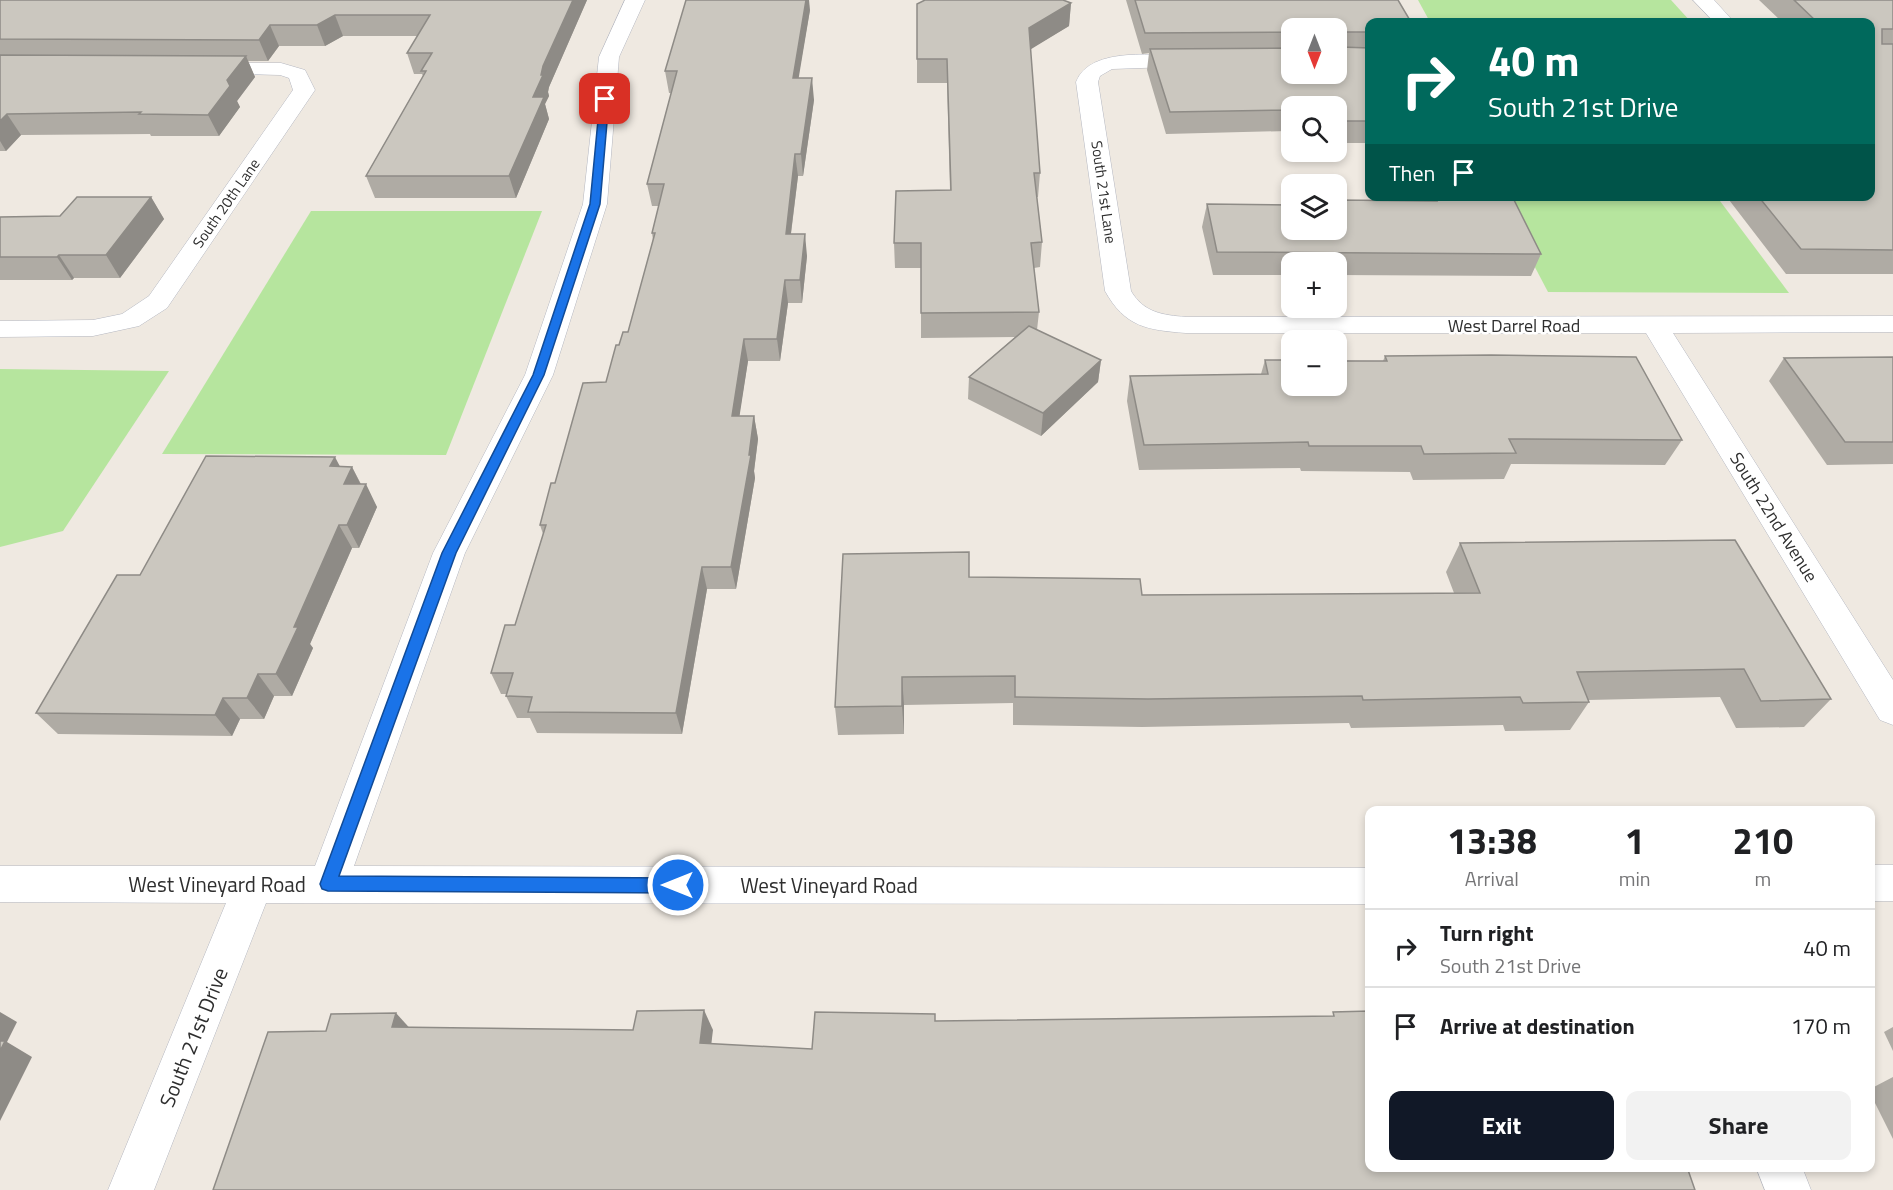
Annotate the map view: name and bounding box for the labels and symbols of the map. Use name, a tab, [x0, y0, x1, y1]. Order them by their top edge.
north arrow	[1281, 18, 1347, 84]
pin	[579, 73, 630, 124]
street label: South 21st Lane	[1085, 139, 1123, 245]
street label: South 20th Lane	[187, 154, 265, 252]
street label: West Darrel Road	[1448, 312, 1580, 339]
street label: South 22nd Avenue	[1723, 447, 1825, 587]
position arrow	[646, 853, 710, 917]
street label: West Vineyard Road	[128, 868, 306, 900]
street label: West Vineyard Road	[740, 869, 918, 901]
street label: South 21st Drive	[150, 962, 236, 1112]

